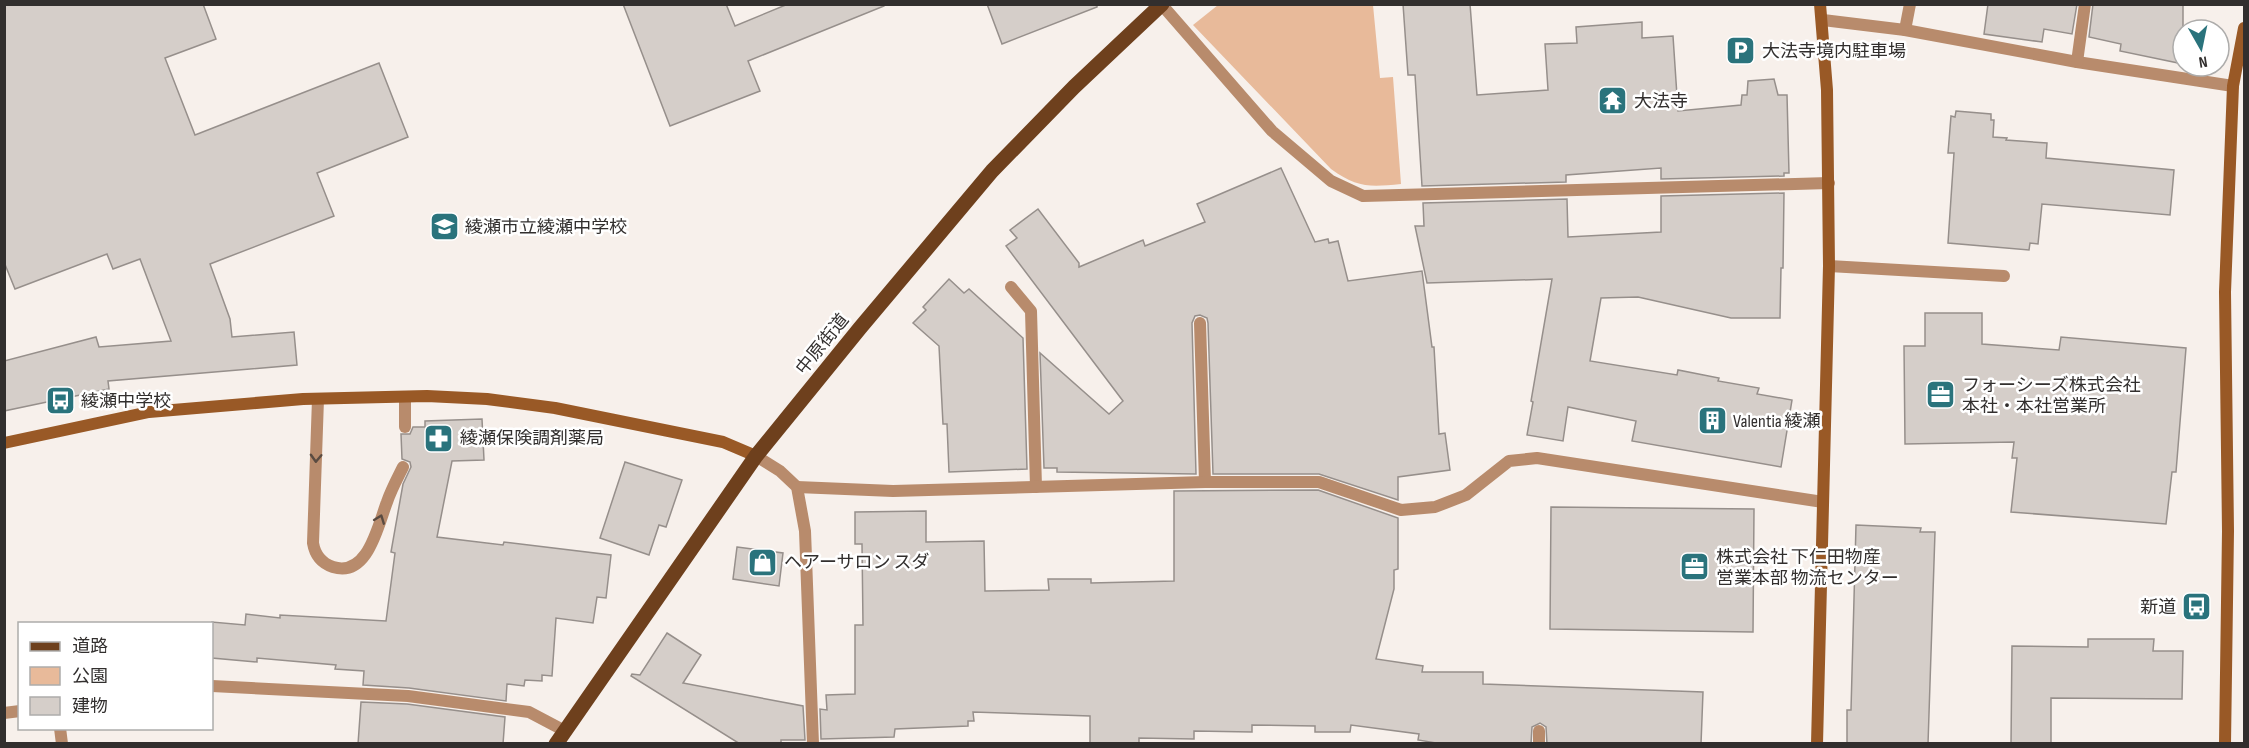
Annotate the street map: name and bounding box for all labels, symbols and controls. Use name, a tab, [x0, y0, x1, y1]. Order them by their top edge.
north arrow	[2171, 18, 2231, 78]
parking icon: 大法寺境内駐車場	[1725, 35, 1757, 67]
place label: 大法寺境内駐車場	[1762, 41, 1906, 62]
text: N	[2197, 51, 2209, 71]
temple icon: 大法寺	[1597, 85, 1629, 117]
place label: 大法寺	[1634, 91, 1688, 112]
school or university icon: 綾瀬市立綾瀬中学校	[428, 211, 460, 243]
place label: 綾瀬市立綾瀬中学校	[465, 217, 627, 238]
street label: 中原街道	[792, 310, 853, 379]
place label: フォーシーズ株式会社 本社・本社営業所	[1962, 375, 2141, 417]
office icon: フォーシーズ株式会社 本社・本社営業所	[1925, 379, 1957, 411]
bus stop icon: 綾瀬中学校	[44, 385, 76, 417]
place label: 綾瀬中学校	[81, 391, 171, 412]
building icon: Valentia 綾瀬	[1696, 405, 1728, 437]
place label: Valentia 綾瀬	[1733, 411, 1821, 432]
pharmacy icon: 綾瀬保険調剤薬局	[423, 422, 455, 454]
place label: 綾瀬保険調剤薬局	[460, 428, 604, 449]
one-way arrow	[310, 453, 322, 462]
one-way arrow	[373, 515, 385, 526]
shop icon: ヘアーサロン スダ	[747, 546, 779, 578]
place label: 株式会社 下仁田物産 営業本部 物流センター	[1716, 547, 1899, 589]
office icon: 株式会社 下仁田物産 営業本部 物流センター	[1679, 551, 1711, 583]
place label: ヘアーサロン スダ	[784, 552, 929, 573]
bus stop icon: 新道	[2181, 591, 2213, 623]
place label: 新道	[2140, 597, 2176, 618]
legend	[18, 622, 213, 730]
text: 道路	[72, 636, 108, 657]
text: 公園	[72, 666, 108, 687]
text: 建物	[72, 696, 108, 717]

